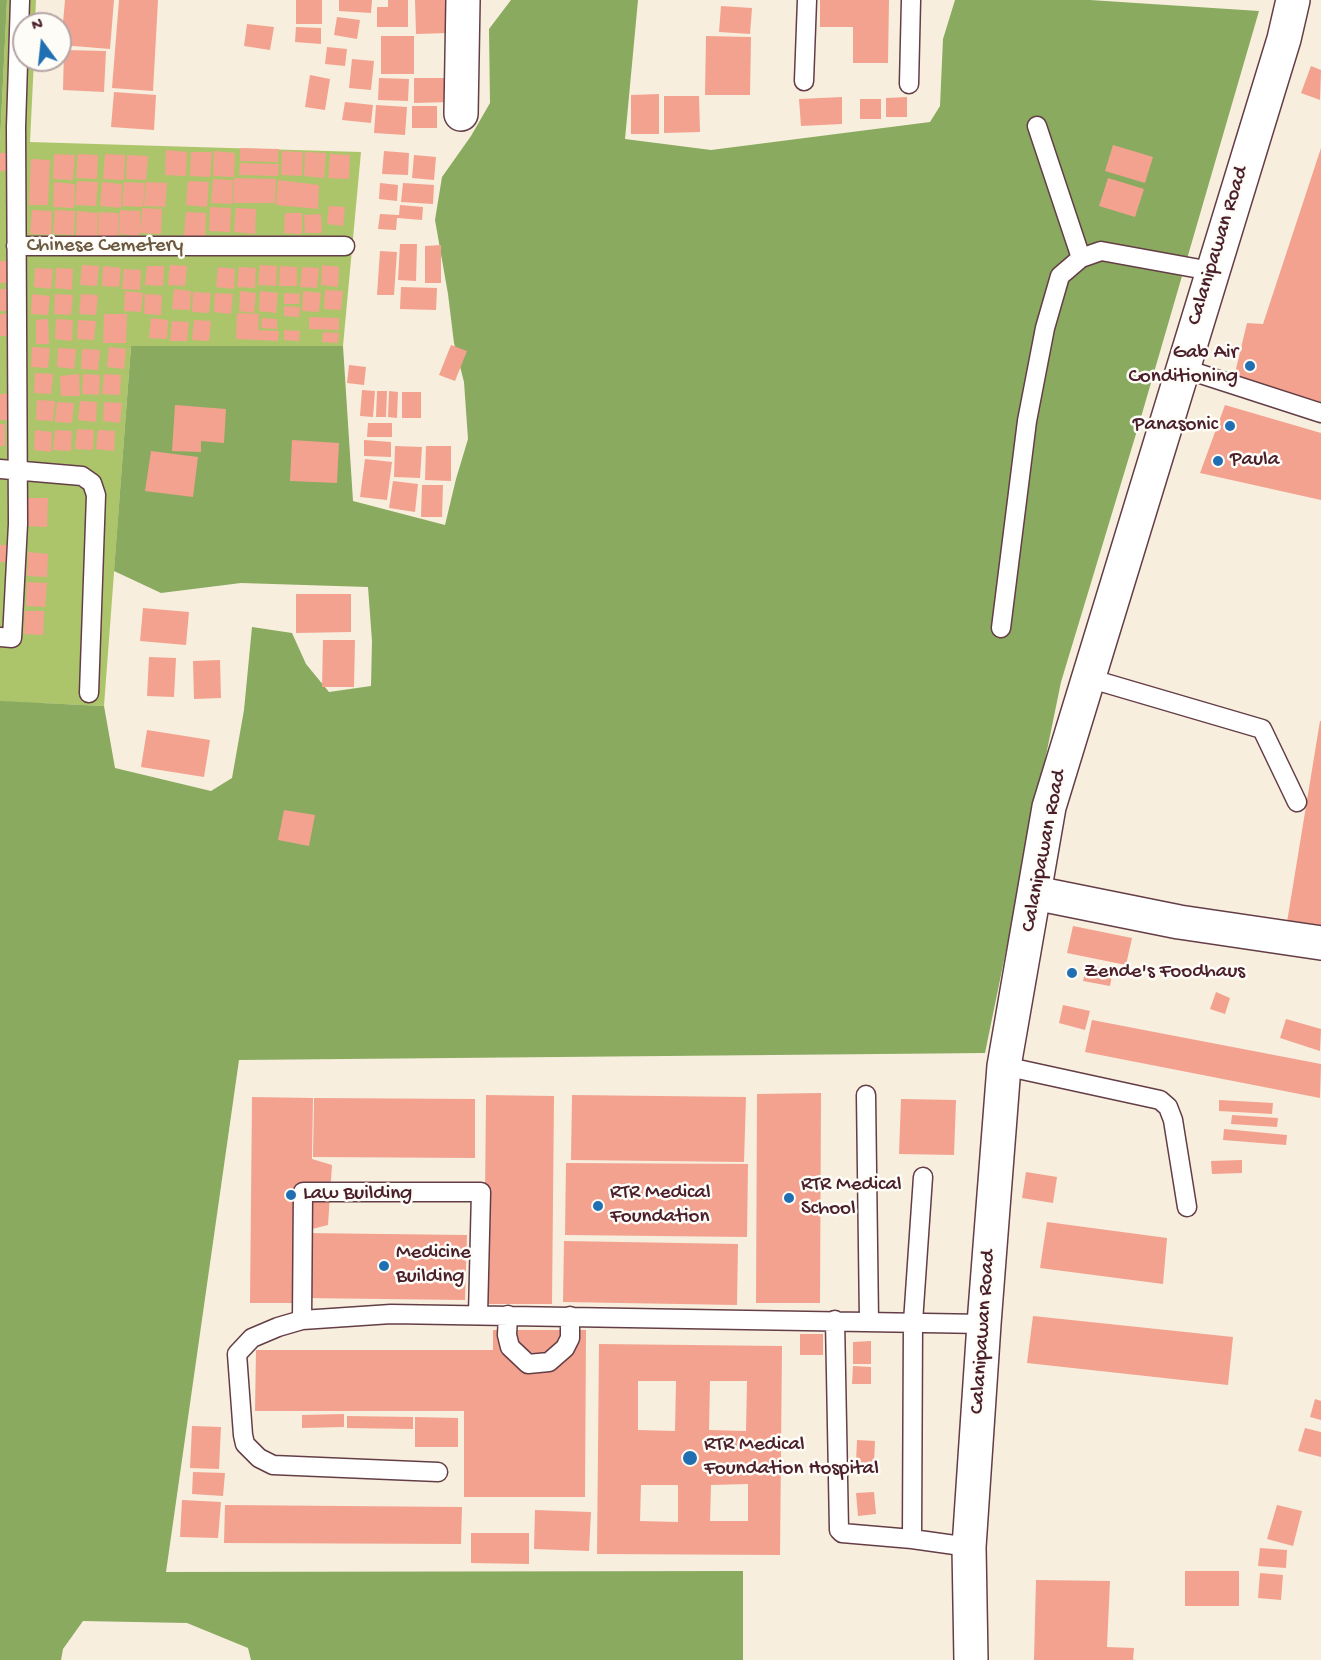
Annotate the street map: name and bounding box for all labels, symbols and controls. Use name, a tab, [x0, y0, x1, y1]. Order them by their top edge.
north arrow	[12, 12, 72, 72]
text: N	[30, 16, 45, 37]
street label: Calanipawan Road	[1183, 164, 1255, 328]
park label: Chinese Cemetery	[27, 234, 183, 260]
place label: Gab Air Conditioning	[1128, 341, 1238, 391]
marker: Gab Air Conditioning	[1243, 359, 1257, 373]
place label: Panasonic	[1133, 413, 1218, 439]
marker: Panasonic	[1223, 419, 1237, 433]
place label: Paula	[1230, 448, 1279, 474]
marker: Paula	[1211, 454, 1225, 468]
street label: Calanipawan Road	[1017, 768, 1073, 934]
place label: Zende's Foodhaus	[1084, 960, 1245, 986]
marker: Zende's Foodhaus	[1065, 966, 1079, 980]
place label: RTR Medical School	[801, 1173, 902, 1223]
place label: RTR Medical Foundation	[610, 1181, 711, 1231]
place label: Law Building	[303, 1182, 412, 1208]
marker: Law Building	[284, 1188, 298, 1202]
marker: RTR Medical School	[782, 1191, 796, 1205]
marker: RTR Medical Foundation	[591, 1199, 605, 1213]
place label: Medicine Building	[396, 1241, 471, 1291]
street label: Calanipawan Road	[966, 1249, 1002, 1415]
marker: Medicine Building	[377, 1259, 391, 1273]
place label: RTR Medical Foundation Hospital	[704, 1433, 879, 1483]
marker: RTR Medical Foundation Hospital	[681, 1449, 699, 1467]

